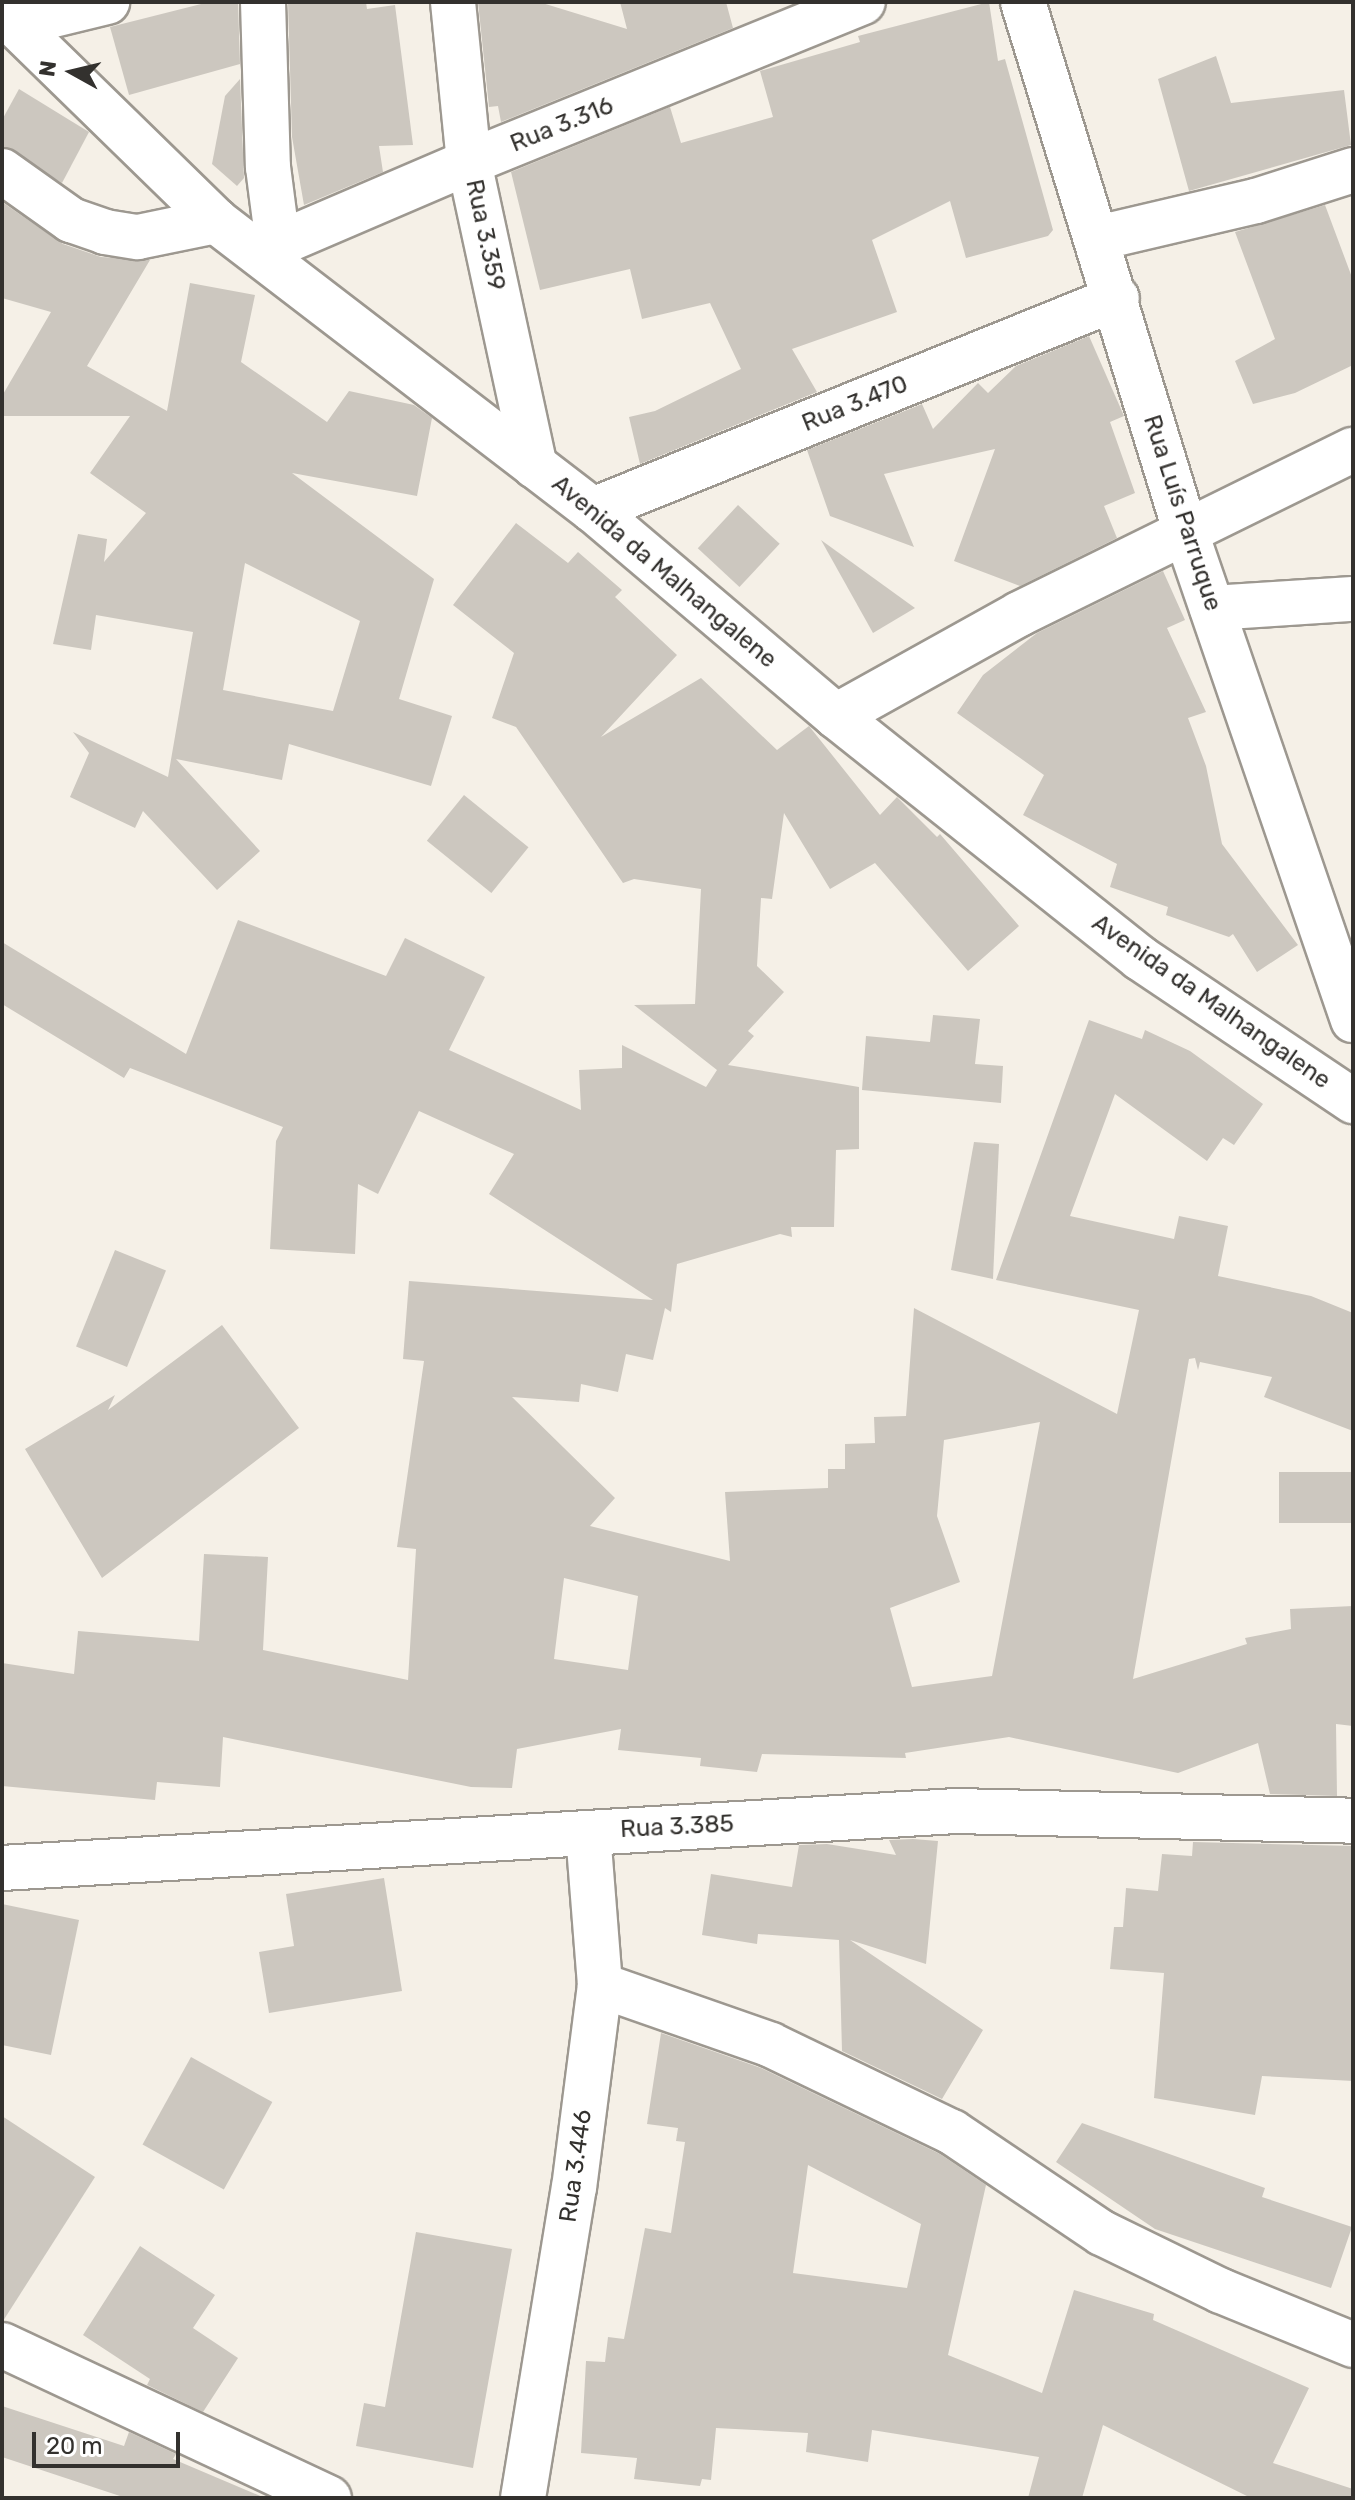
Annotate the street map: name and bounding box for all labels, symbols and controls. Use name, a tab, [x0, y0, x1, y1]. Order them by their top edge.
north arrow	[32, 32, 112, 112]
text: N	[33, 59, 62, 78]
street label: Rua 3.316	[506, 91, 618, 159]
street label: Rua 3.359	[459, 177, 511, 293]
street label: Rua 3.470	[798, 370, 912, 438]
street label: Rua Luís Parruque	[1137, 411, 1227, 615]
street label: Avenida da Malhangalene	[546, 470, 782, 674]
street label: Avenida da Malhangalene	[1086, 909, 1336, 1095]
street label: Rua 3.385	[619, 1810, 735, 1844]
street label: Rua 3.446	[554, 2108, 598, 2224]
scale bar	[36, 2416, 184, 2466]
text: 20 m	[46, 2432, 103, 2460]

